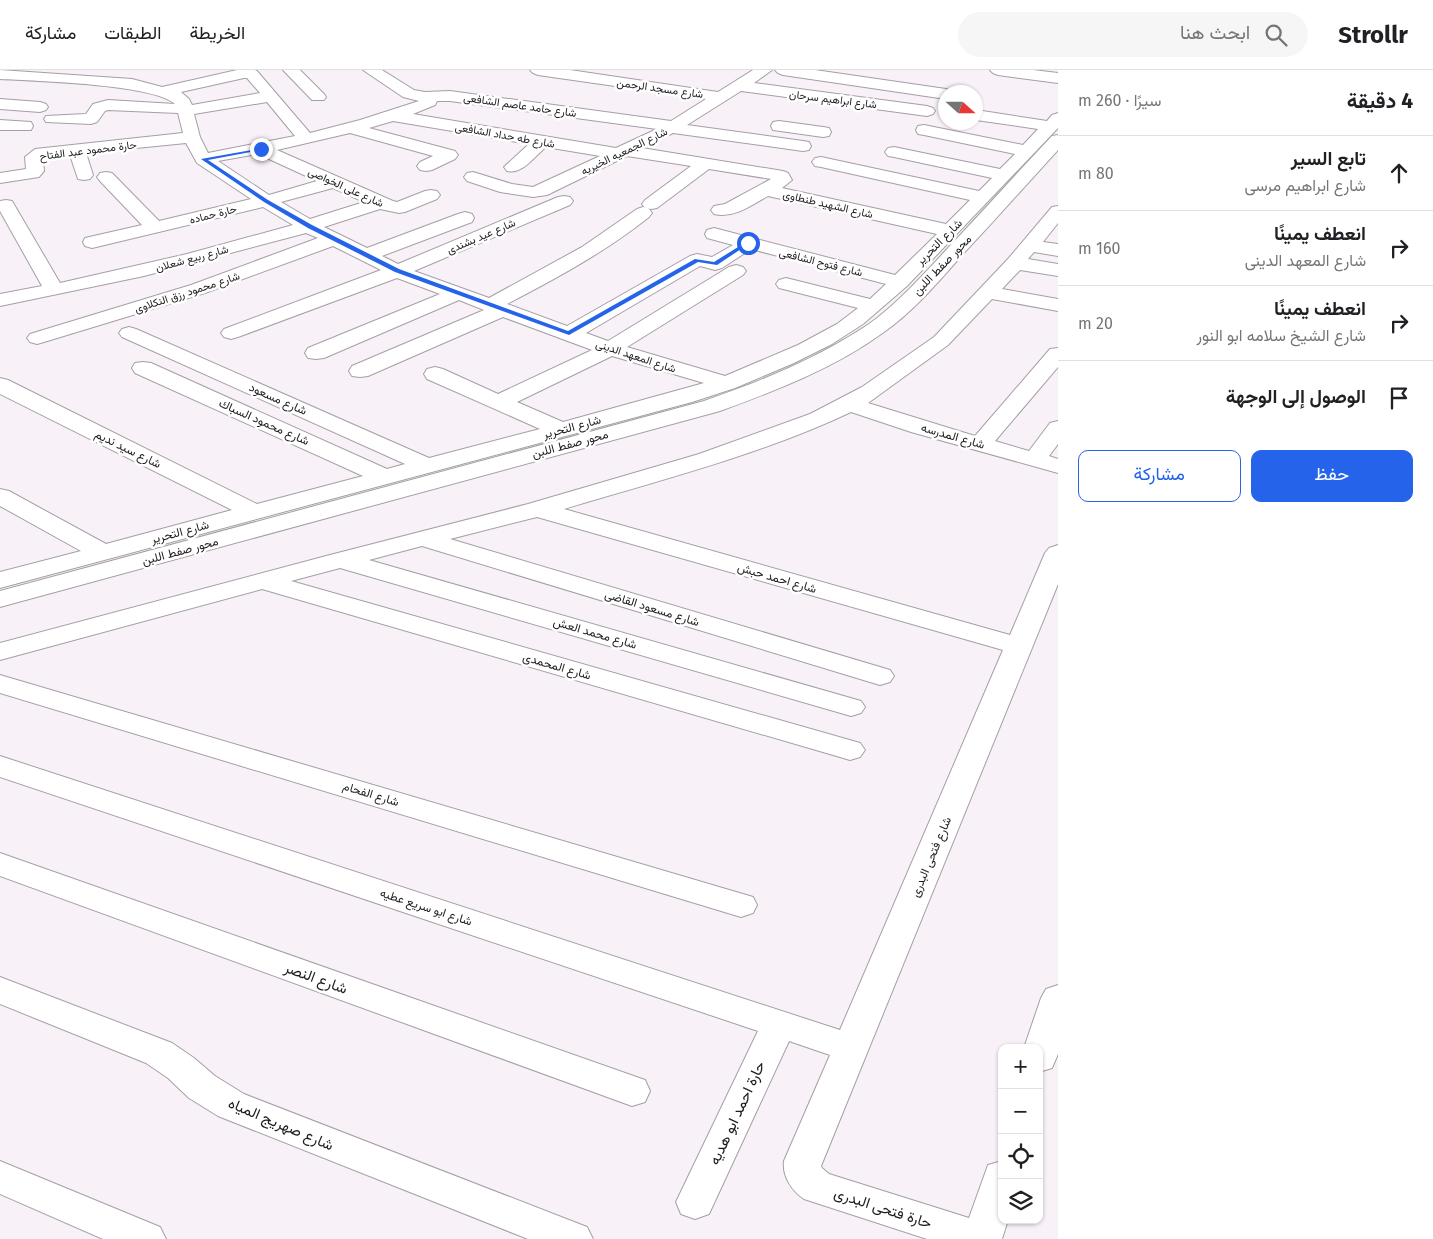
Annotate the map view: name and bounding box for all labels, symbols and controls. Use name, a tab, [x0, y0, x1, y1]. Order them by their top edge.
search box	[958, 12, 1308, 57]
text: ابحث هنا	[1180, 21, 1250, 44]
icon: search	[1262, 21, 1290, 49]
text: Strollr	[1338, 21, 1408, 49]
text: مشاركة	[25, 22, 76, 44]
text: الطبقات	[104, 22, 161, 44]
text: الخريطة	[189, 22, 245, 44]
street label: شارع مسجد الرحمن	[616, 76, 704, 102]
north arrow	[938, 85, 983, 130]
street label: شارع ابراهيم سرحان	[788, 88, 878, 112]
text: 4 دقيقة	[1347, 88, 1413, 114]
street label: شارع حامد عاصم الشافعى	[462, 91, 578, 121]
text: سيرًا · 260 m	[1078, 91, 1161, 110]
street label: شارع طه حداد الشافعى	[454, 120, 556, 152]
street label: شارع الجمعيه الخيريه	[579, 125, 670, 179]
street label: حارة محمود عبد الفتاح	[39, 138, 138, 164]
route end	[250, 138, 273, 161]
text: تابع السير	[1291, 147, 1366, 170]
icon: ahead	[1385, 159, 1413, 187]
text: 80 m	[1078, 164, 1114, 183]
street label: شارع على الخواصى	[306, 165, 386, 211]
text: شارع ابراهيم مرسى	[1245, 176, 1366, 195]
street label: شارع الشهيد طنطاوى	[781, 188, 875, 222]
street label: حارة حماده	[188, 202, 238, 227]
street label: شارع عيد بشندى	[445, 216, 518, 258]
street label: شارع التحرير	[912, 216, 966, 270]
text: انعطف يمينًا	[1274, 222, 1366, 245]
route start	[737, 232, 760, 255]
street label: محور صفط اللبن	[910, 232, 975, 299]
icon: right	[1385, 234, 1413, 262]
text: 160 m	[1078, 239, 1120, 258]
street label: شارع ربيع شعلان	[154, 242, 231, 275]
street label: شارع فتوح الشافعى	[778, 246, 864, 280]
text: شارع المعهد الدينى	[1245, 251, 1366, 270]
street label: شارع محمود رزق النكلاوى	[133, 269, 242, 317]
text: انعطف يمينًا	[1274, 297, 1366, 320]
icon: right	[1385, 309, 1413, 337]
text: 20 m	[1078, 314, 1113, 333]
text: شارع الشيخ سلامه ابو النور	[1196, 326, 1366, 345]
street label: شارع المعهد الدينى	[594, 337, 678, 377]
street label: شارع مسعود	[246, 380, 309, 420]
icon: arrive	[1385, 384, 1413, 412]
text: الوصول إلى الوجهة	[1226, 385, 1366, 408]
street label: شارع محمود السباك	[216, 396, 311, 450]
street label: شارع التحرير	[541, 413, 603, 444]
street label: شارع المدرسه	[919, 420, 986, 454]
street label: شارع سيد نديم	[92, 427, 163, 473]
street label: محور صفط اللبن	[530, 427, 610, 462]
button: مشاركة	[1078, 450, 1241, 502]
button: حفظ	[1251, 450, 1413, 502]
street label: شارع التحرير	[149, 518, 211, 549]
street label: محور صفط اللبن	[140, 534, 220, 569]
street label: شارع احمد حبش	[735, 560, 818, 598]
street label: شارع مسعود القاضى	[602, 587, 701, 631]
street label: شارع محمد العش	[551, 614, 638, 654]
street label: شارع المحمدى	[521, 650, 593, 684]
street label: شارع الفحام	[341, 779, 401, 811]
street label: شارع فتحى البدرى	[908, 815, 956, 900]
street label: شارع ابو سريع عطيه	[378, 886, 474, 930]
street label: شارع النصر	[280, 958, 350, 1000]
map controls	[998, 1044, 1043, 1224]
button: +	[998, 1044, 1043, 1089]
street label: حارة احمد ابو هديه	[705, 1058, 769, 1168]
button: −	[998, 1089, 1043, 1134]
street label: شارع صهريج المياه	[225, 1094, 336, 1156]
button: locate	[998, 1134, 1043, 1179]
button: layers	[998, 1179, 1043, 1224]
street label: حارة فتحى البدرى	[832, 1184, 934, 1233]

